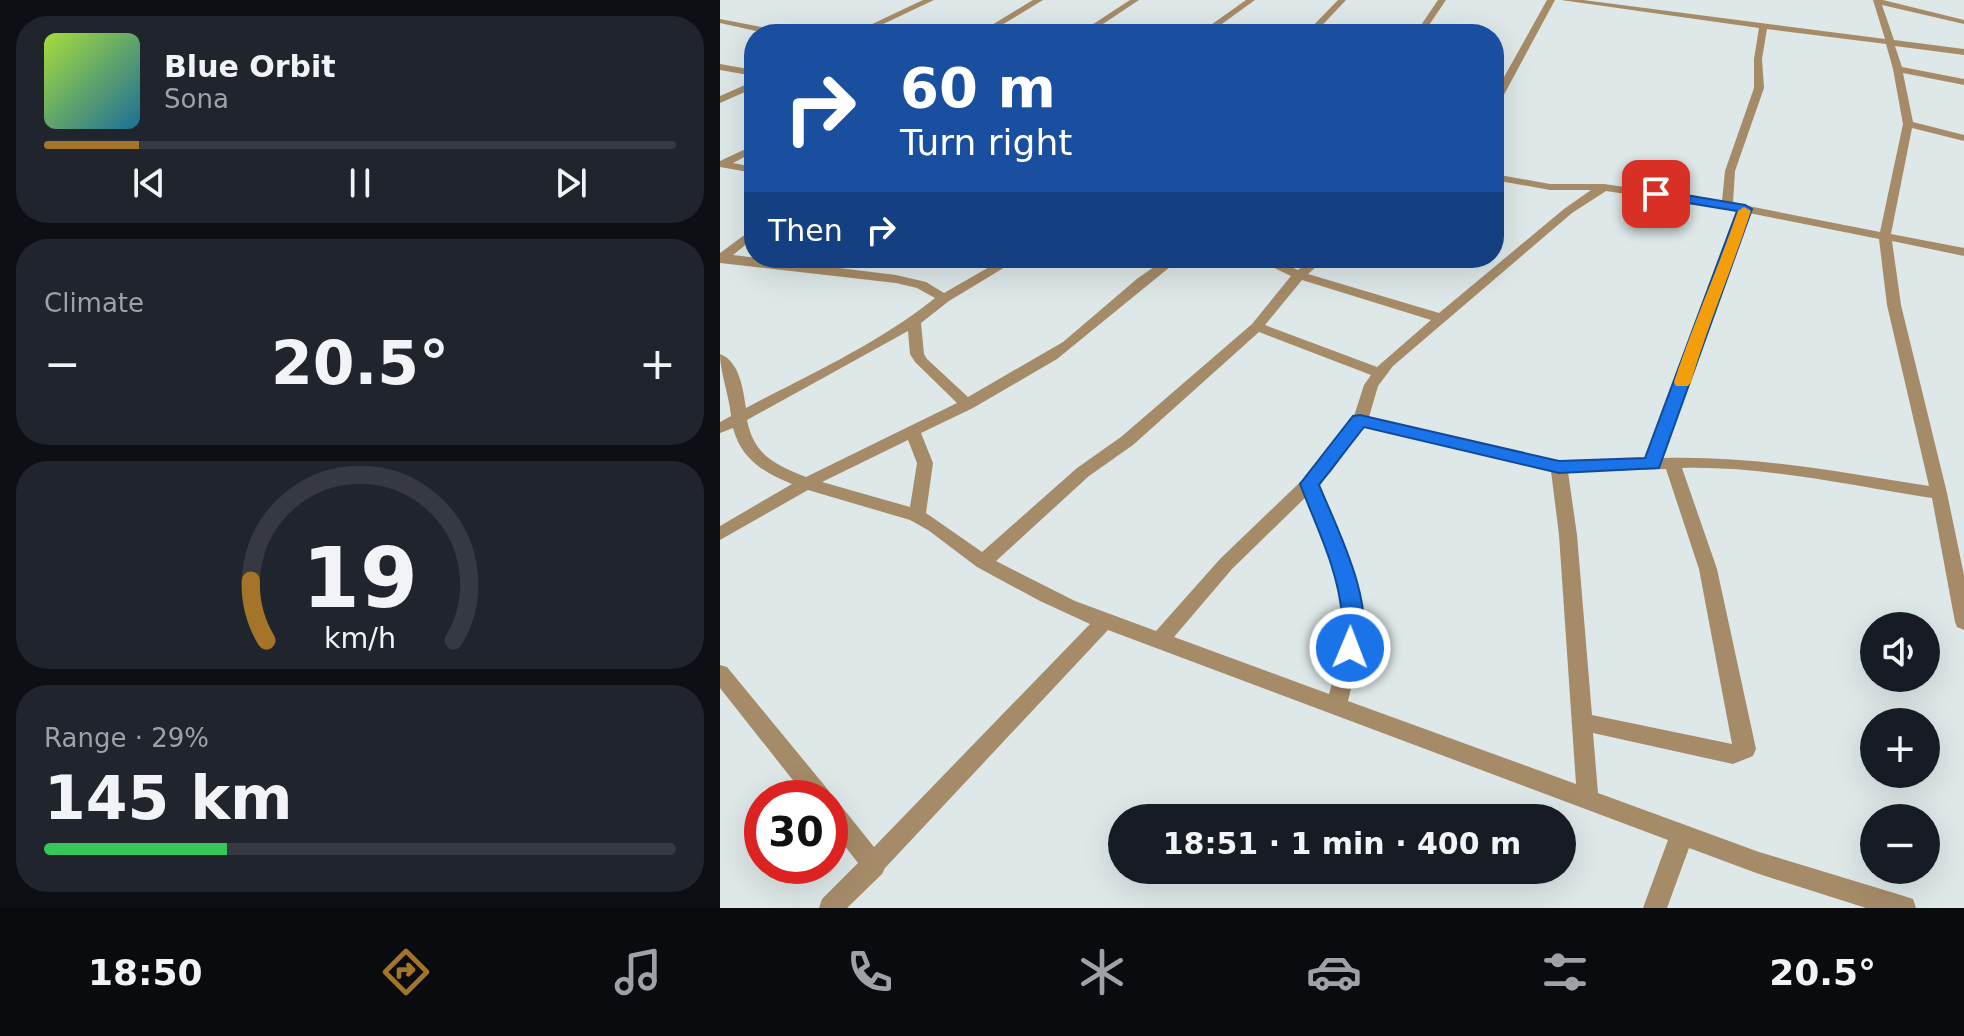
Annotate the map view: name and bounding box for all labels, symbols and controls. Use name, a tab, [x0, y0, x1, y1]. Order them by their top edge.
text: Blue Orbit	[164, 49, 336, 84]
text: 60 m	[900, 55, 1056, 120]
icon: right	[768, 56, 872, 160]
text: Sona	[164, 84, 229, 114]
text: Turn right	[900, 122, 1072, 163]
pin	[1622, 160, 1690, 228]
icon: previous	[127, 161, 171, 205]
icon: pause	[338, 161, 382, 205]
icon: next	[549, 161, 593, 205]
icon: arrive	[1634, 172, 1678, 216]
icon: right	[859, 208, 903, 252]
text: Then	[768, 213, 843, 248]
text: Climate	[44, 288, 144, 318]
text: 20.5°	[271, 328, 449, 398]
text: −	[44, 338, 81, 389]
text: +	[639, 338, 676, 389]
text: 19	[302, 530, 418, 627]
position arrow	[1308, 606, 1392, 690]
map controls	[1860, 612, 1940, 884]
button: sound	[1860, 612, 1940, 692]
text: km/h	[324, 622, 396, 656]
button: +	[1860, 708, 1940, 788]
text: Range · 29%	[44, 723, 209, 753]
text: 145 km	[44, 763, 293, 833]
speed limit sign: 30	[744, 780, 848, 884]
button: −	[1860, 804, 1940, 884]
text: 18:51 · 1 min · 400 m	[1163, 826, 1521, 861]
icon: directions	[378, 944, 434, 1000]
icon: music	[610, 944, 666, 1000]
icon: phone	[842, 944, 898, 1000]
icon: climate	[1074, 944, 1130, 1000]
icon: car	[1306, 944, 1362, 1000]
icon: filters	[1537, 944, 1593, 1000]
text: 18:50	[88, 952, 203, 993]
text: 20.5°	[1769, 952, 1876, 993]

